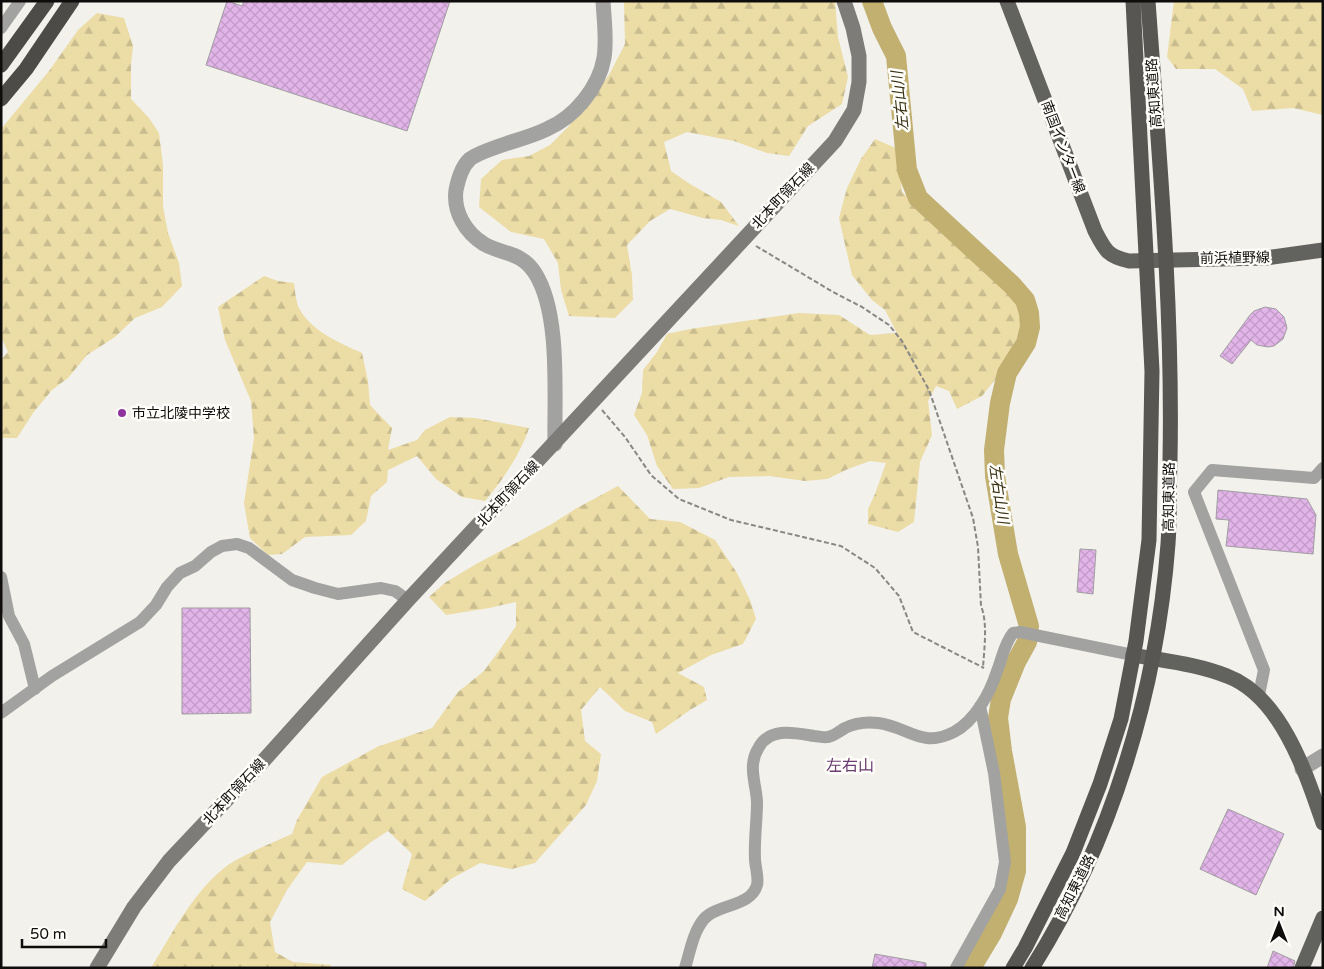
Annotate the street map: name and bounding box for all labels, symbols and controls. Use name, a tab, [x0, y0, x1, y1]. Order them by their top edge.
street label: 高知東道路	[1143, 57, 1165, 129]
water label: 左右山川	[888, 68, 912, 132]
street label: 南国インター線	[1038, 98, 1088, 196]
street label: 北本町領石線	[748, 159, 818, 233]
street label: 前浜植野線	[1200, 249, 1270, 267]
place label: 市立北陵中学校	[132, 405, 230, 422]
marker: 市立北陵中学校	[116, 407, 128, 419]
street label: 北本町領石線	[473, 457, 543, 531]
street label: 高知東道路	[1160, 462, 1178, 532]
water label: 左右山川	[986, 463, 1012, 527]
street label: 北本町領石線	[199, 755, 269, 829]
district label: 左右山	[826, 756, 874, 776]
street label: 高知東道路	[1052, 852, 1098, 922]
north arrow	[1254, 899, 1304, 949]
text: N	[1273, 903, 1285, 920]
scale bar	[22, 916, 106, 948]
text: 50 m	[30, 925, 67, 943]

